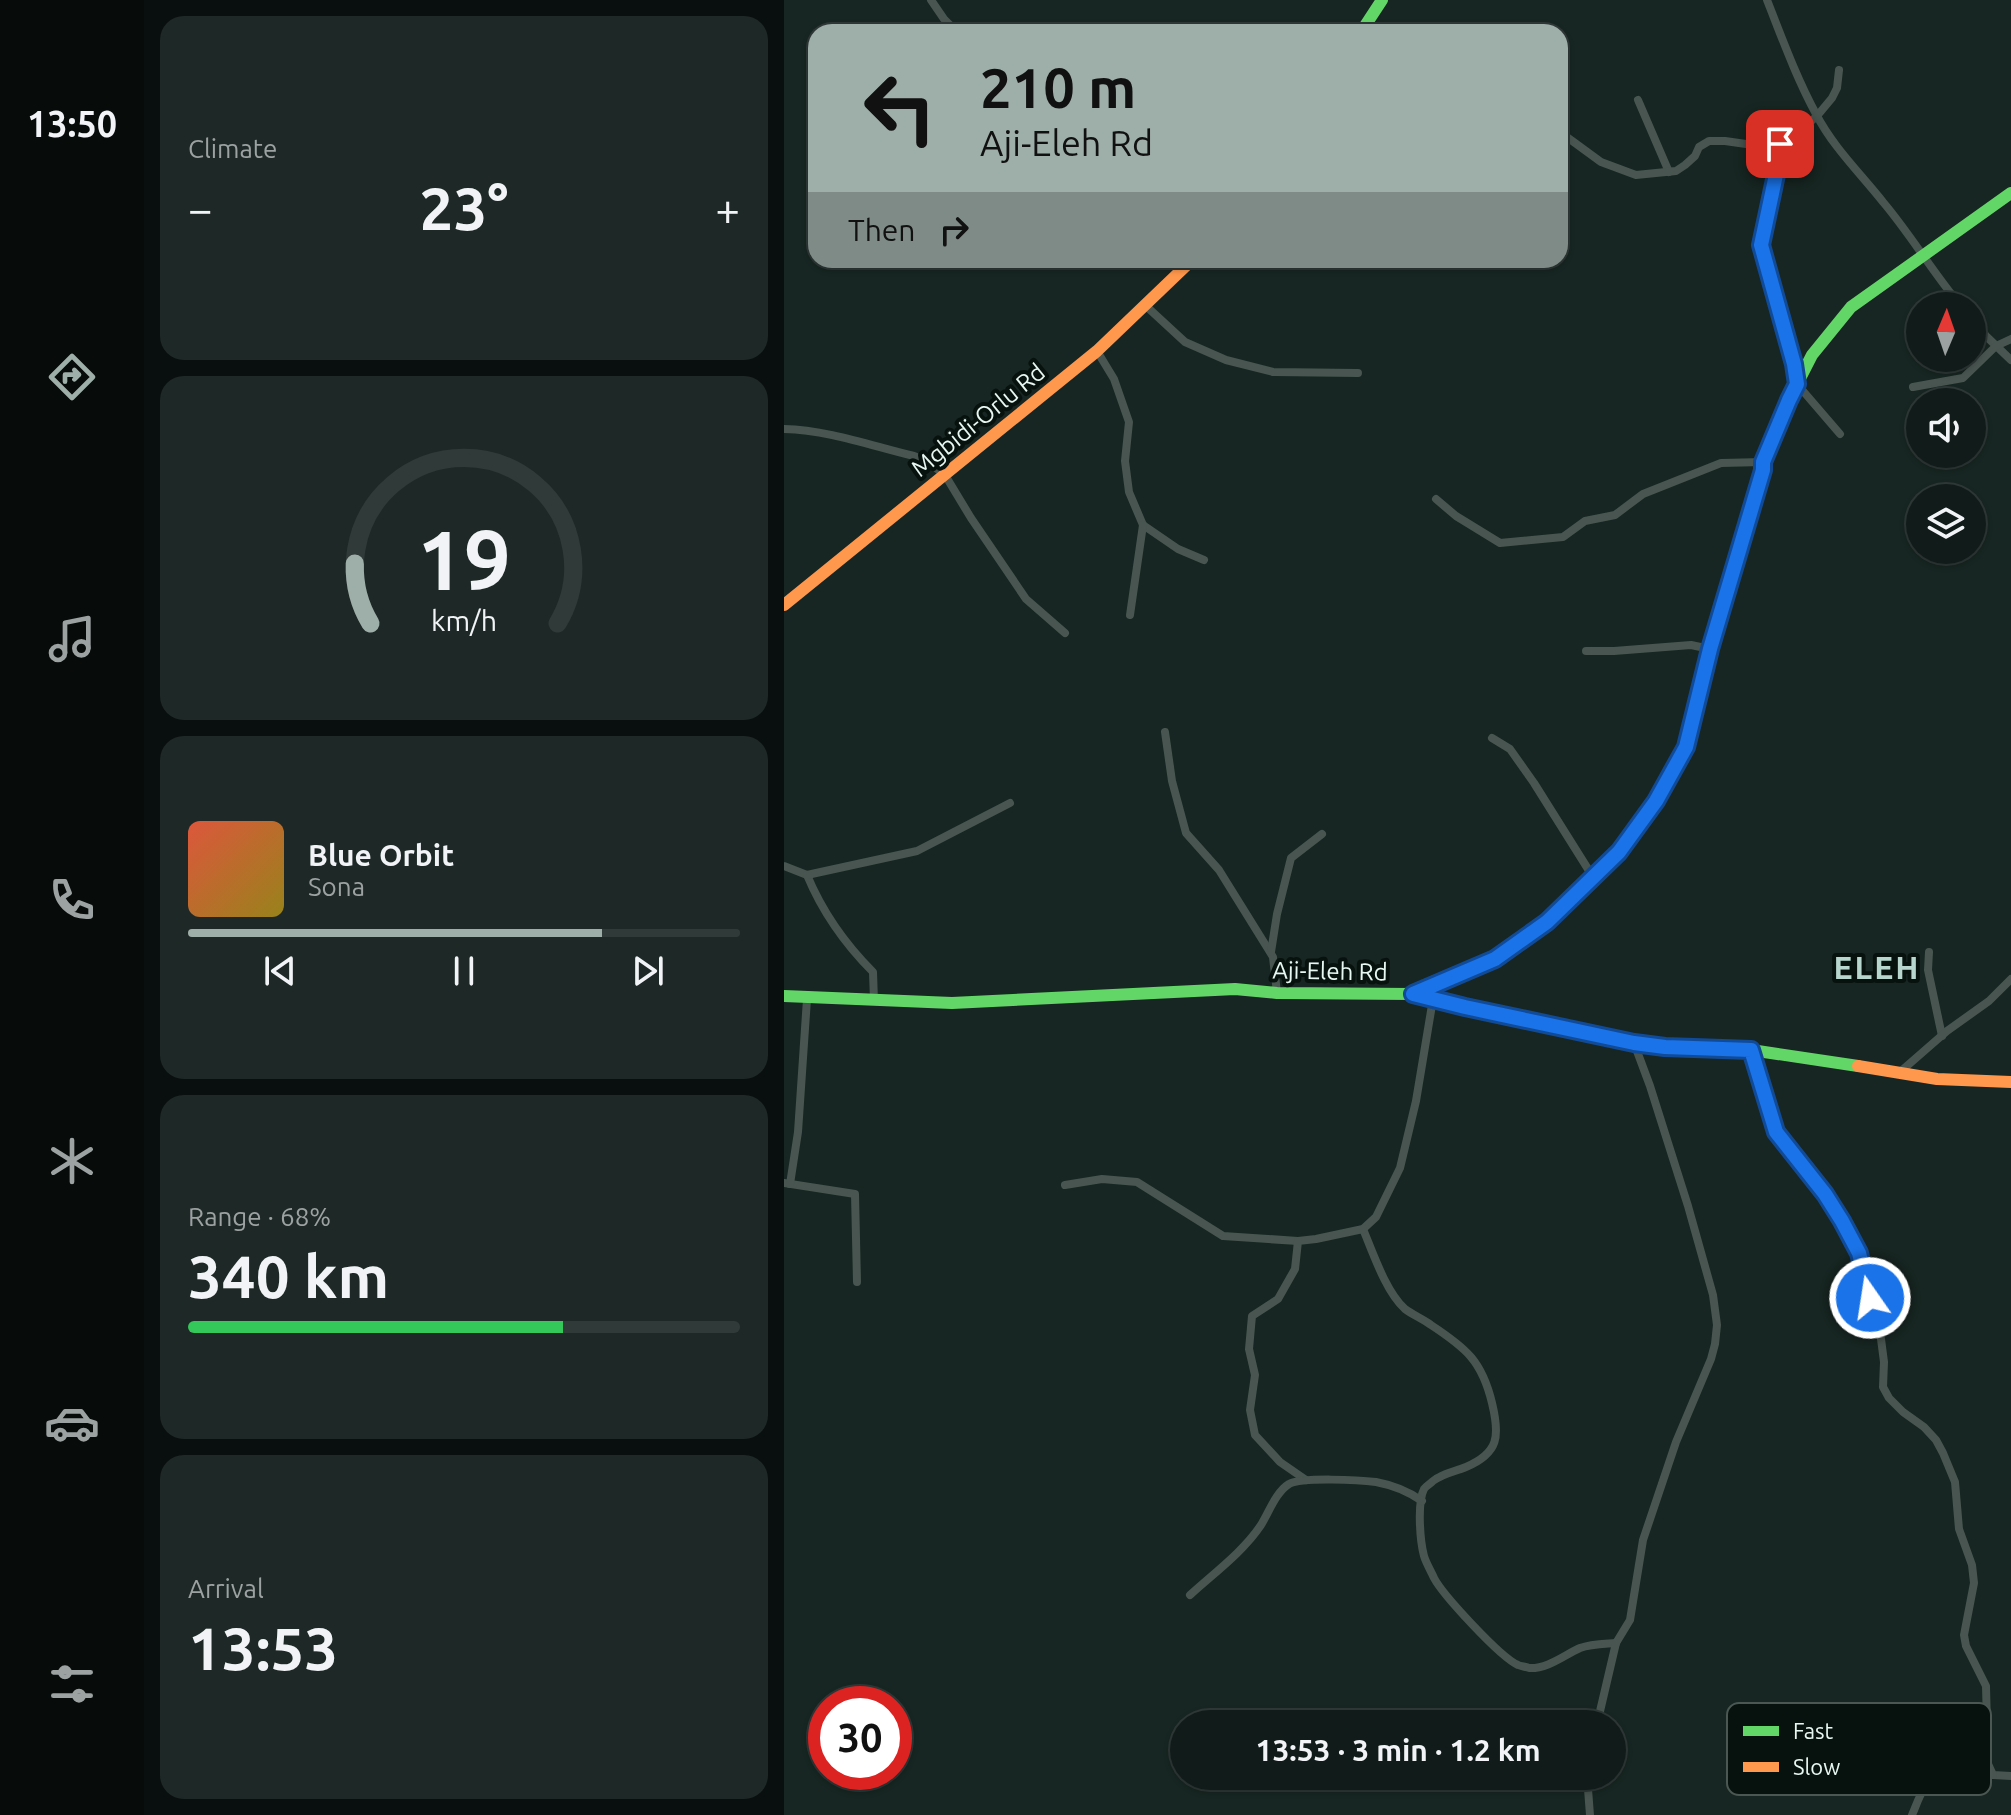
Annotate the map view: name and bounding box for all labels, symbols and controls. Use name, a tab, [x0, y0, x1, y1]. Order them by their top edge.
icon: left	[848, 56, 952, 160]
text: 210 m	[980, 56, 1136, 119]
text: 13:50	[27, 103, 117, 144]
pin	[1746, 110, 1814, 178]
text: Aji-Eleh Rd	[980, 122, 1153, 163]
icon: arrive	[1758, 122, 1802, 166]
text: Climate	[188, 134, 277, 163]
text: 23°	[420, 174, 508, 241]
text: −	[188, 184, 213, 233]
text: +	[715, 184, 740, 233]
icon: right	[932, 208, 976, 252]
text: Then	[848, 213, 916, 247]
north arrow	[1906, 292, 1986, 372]
map controls	[1906, 292, 1986, 564]
icon: directions	[44, 349, 100, 405]
street label: Mgbidi-Orlu Rd	[906, 358, 1050, 482]
button: sound	[1906, 388, 1986, 468]
button: layers	[1906, 484, 1986, 564]
text: 19	[417, 511, 511, 605]
text: km/h	[431, 604, 497, 636]
icon: music	[44, 611, 100, 667]
text: Blue Orbit	[308, 838, 454, 872]
icon: phone	[44, 872, 100, 928]
text: Sona	[308, 872, 365, 901]
icon: previous	[258, 949, 302, 993]
icon: pause	[442, 949, 486, 993]
icon: next	[626, 949, 670, 993]
district label: ELEH	[1834, 949, 1920, 985]
street label: Aji-Eleh Rd	[1272, 956, 1388, 986]
icon: climate	[44, 1133, 100, 1189]
text: Range · 68%	[188, 1202, 331, 1231]
text: 340 km	[188, 1242, 389, 1309]
position arrow	[1828, 1256, 1912, 1340]
icon: car	[44, 1395, 100, 1451]
text: Arrival	[188, 1574, 264, 1603]
text: 13:53	[188, 1614, 338, 1681]
icon: filters	[44, 1656, 100, 1712]
speed limit sign: 30	[808, 1686, 912, 1790]
legend	[1727, 1703, 1991, 1795]
text: Fast	[1793, 1718, 1834, 1743]
text: 13:53 · 3 min · 1.2 km	[1255, 1733, 1541, 1767]
text: Slow	[1793, 1754, 1840, 1779]

